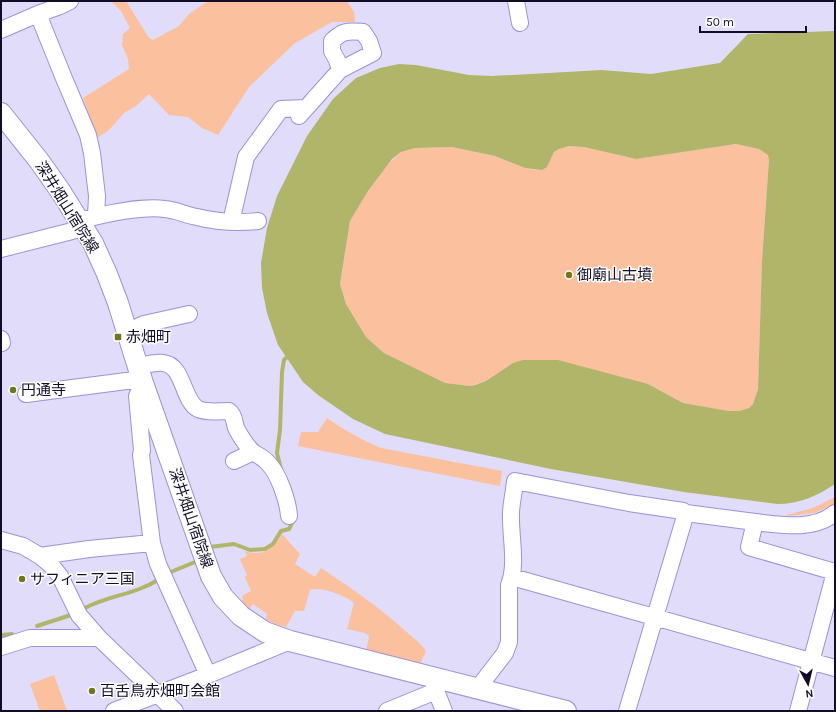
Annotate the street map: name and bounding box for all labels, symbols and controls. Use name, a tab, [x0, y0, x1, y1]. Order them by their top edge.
scale bar	[700, 8, 806, 34]
text: 50 m	[706, 15, 734, 29]
street label: 深井畑山宿院線	[32, 158, 102, 256]
place label: 御廟山古墳	[577, 266, 652, 284]
marker: 御廟山古墳	[564, 270, 574, 280]
place label: 赤畑町	[126, 328, 171, 346]
marker: 赤畑町	[113, 332, 123, 342]
place label: 円通寺	[21, 381, 66, 399]
marker: 円通寺	[8, 385, 18, 395]
street label: 深井畑山宿院線	[165, 465, 217, 571]
place label: サフィニア三国	[30, 570, 135, 588]
marker: サフィニア三国	[17, 574, 27, 584]
north arrow	[788, 664, 828, 704]
place label: 百舌鳥赤畑町会館	[100, 682, 220, 700]
marker: 百舌鳥赤畑町会館	[87, 686, 97, 696]
text: N	[805, 686, 814, 700]

